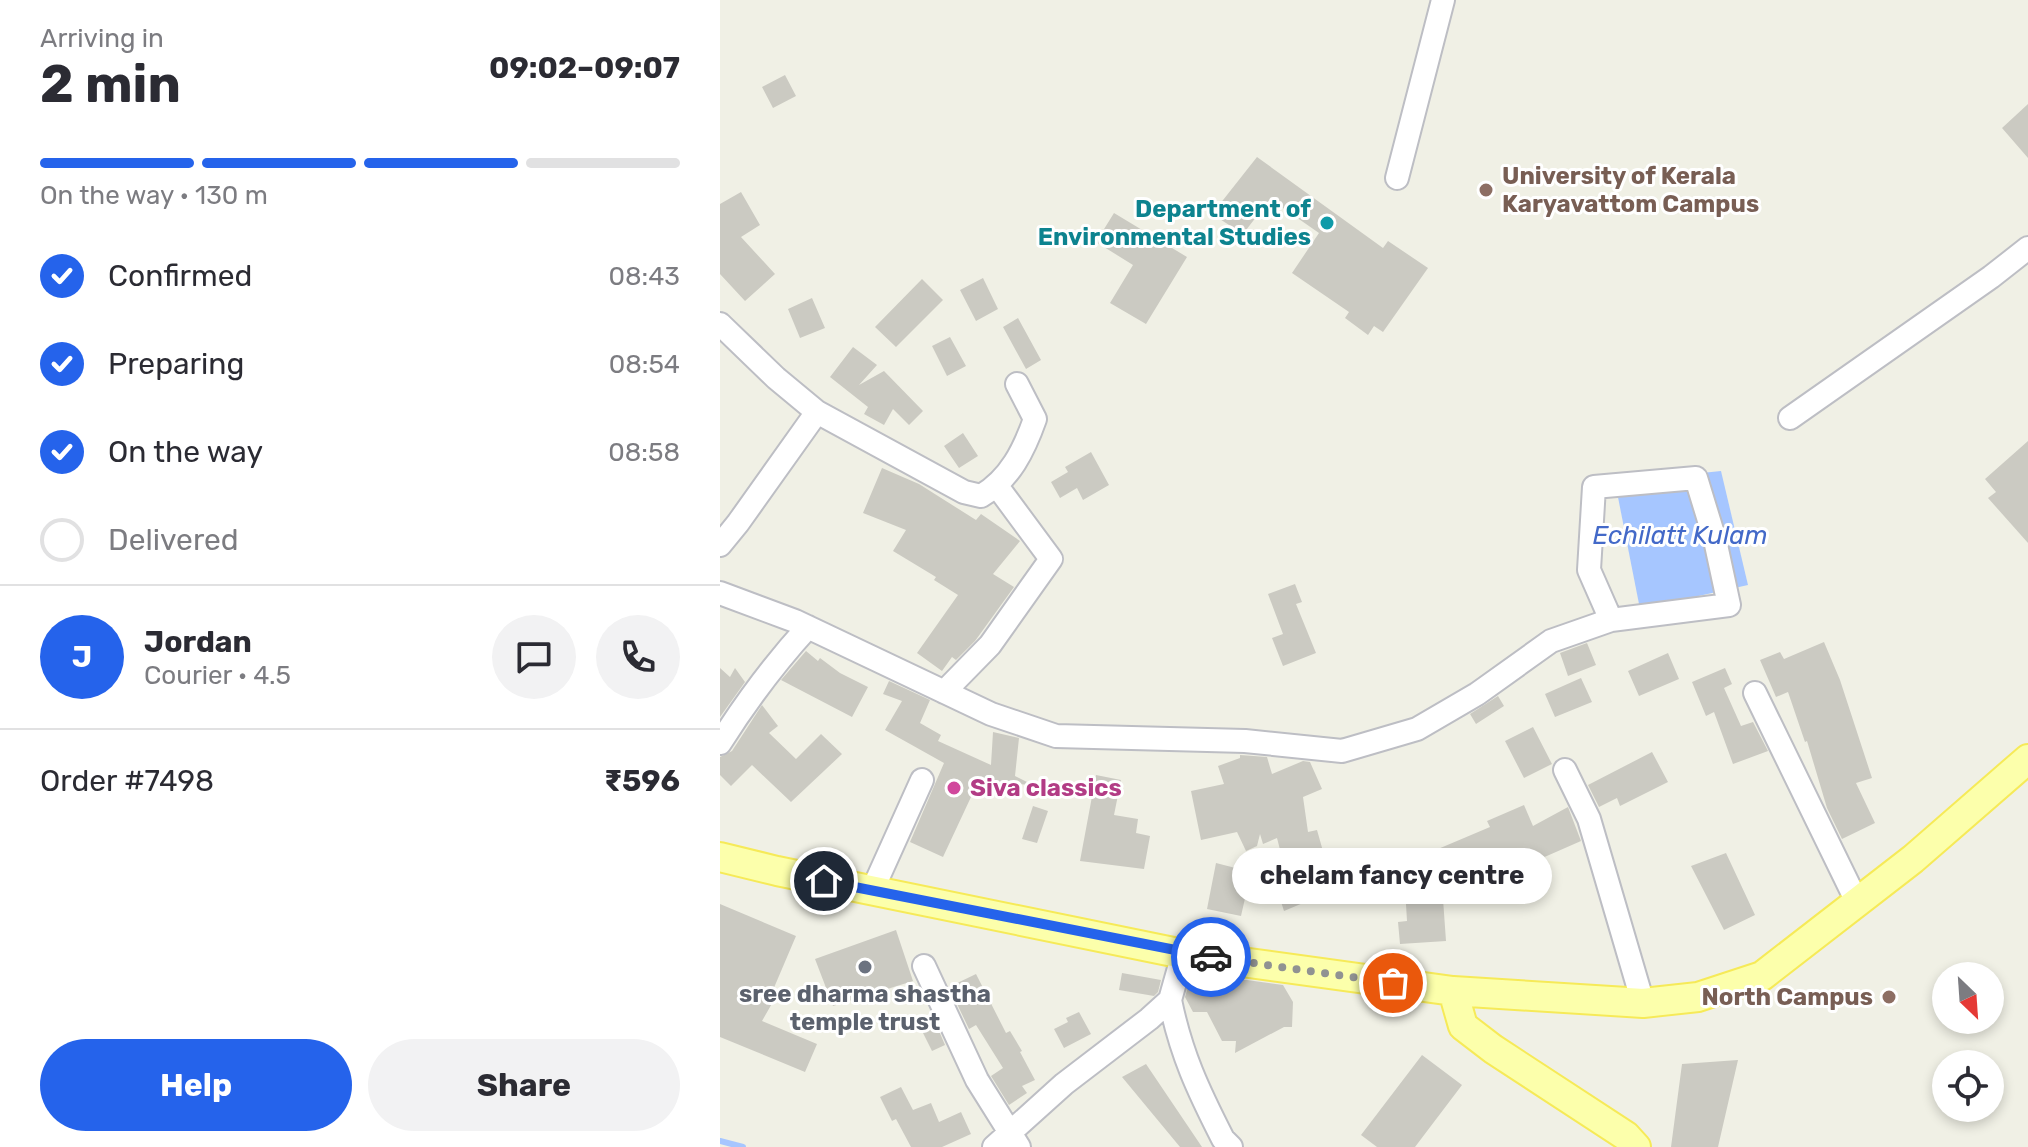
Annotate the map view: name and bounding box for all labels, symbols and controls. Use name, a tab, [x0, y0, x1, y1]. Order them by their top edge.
text: Arriving in	[40, 23, 164, 54]
text: 09:02–09:07	[489, 50, 680, 86]
text: 2 min	[40, 53, 181, 115]
place label: University of Kerala Karyavattom Campus	[1502, 162, 1759, 218]
text: On the way · 130 m	[40, 180, 268, 211]
marker: University of Kerala Karyavattom Campus	[1477, 181, 1495, 199]
place label: Department of Environmental Studies	[1038, 195, 1311, 251]
marker: Department of Environmental Studies	[1318, 214, 1336, 232]
icon: check	[40, 254, 84, 298]
text: Confirmed	[108, 258, 252, 294]
text: 08:43	[609, 261, 680, 292]
icon: check	[40, 342, 84, 386]
text: Preparing	[108, 346, 244, 382]
text: 08:54	[609, 349, 680, 380]
icon: check	[40, 430, 84, 474]
text: On the way	[108, 434, 263, 470]
text: 08:58	[608, 437, 680, 468]
water label: Echilatt Kulam	[1592, 520, 1768, 551]
text: Delivered	[108, 522, 239, 558]
button: chat	[492, 615, 576, 699]
button: phone	[596, 615, 680, 699]
text: Jordan	[144, 624, 252, 660]
text: J	[72, 639, 92, 675]
text: Courier · 4.5	[144, 660, 291, 691]
text: Order #7498	[40, 763, 214, 799]
text: ₹596	[604, 763, 680, 799]
place label: Siva classics	[970, 774, 1122, 802]
marker: Siva classics	[945, 779, 963, 797]
pin	[790, 847, 858, 915]
callout: chelam fancy centre	[1233, 847, 1553, 903]
icon: home	[802, 859, 846, 903]
text: chelam fancy centre	[1260, 860, 1524, 891]
courier	[1171, 917, 1251, 997]
icon: car	[1189, 935, 1233, 979]
pin	[1359, 949, 1427, 1017]
marker: sree dharma shastha temple trust	[856, 958, 874, 976]
icon: bag	[1371, 961, 1415, 1005]
north arrow	[1932, 962, 2004, 1034]
map controls	[1932, 962, 2004, 1122]
place label: sree dharma shastha temple trust	[739, 980, 991, 1036]
place label: North Campus	[1701, 983, 1873, 1011]
marker: North Campus	[1880, 988, 1898, 1006]
button: Help	[40, 1039, 352, 1131]
button: Share	[368, 1039, 680, 1131]
button: locate	[1932, 1050, 2004, 1122]

